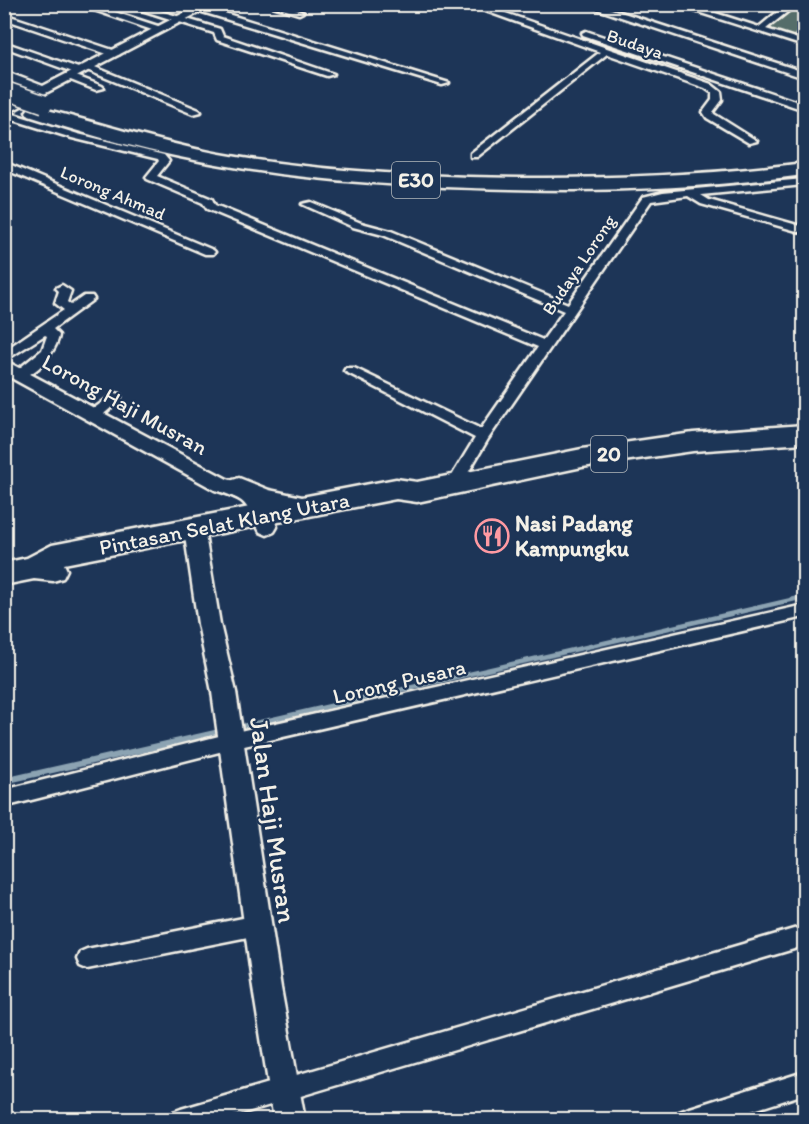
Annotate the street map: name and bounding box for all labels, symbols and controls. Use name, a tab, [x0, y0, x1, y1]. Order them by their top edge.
street label: Budaya	[604, 24, 667, 64]
street label: Lorong Ahmad	[57, 161, 169, 225]
road number: E30	[392, 162, 440, 198]
street label: Budaya Lorong	[537, 210, 621, 319]
street label: Lorong Haji Musran	[37, 348, 213, 461]
road number: 20	[591, 436, 627, 472]
street label: Pintasan Selat Klang Utara	[97, 486, 352, 561]
place label: Nasi Padang Kampungku	[515, 510, 633, 562]
restaurant icon: Nasi Padang Kampungku	[474, 518, 510, 554]
street label: Lorong Pusara	[330, 653, 468, 710]
street label: Jalan Haji Musran	[243, 715, 304, 925]

